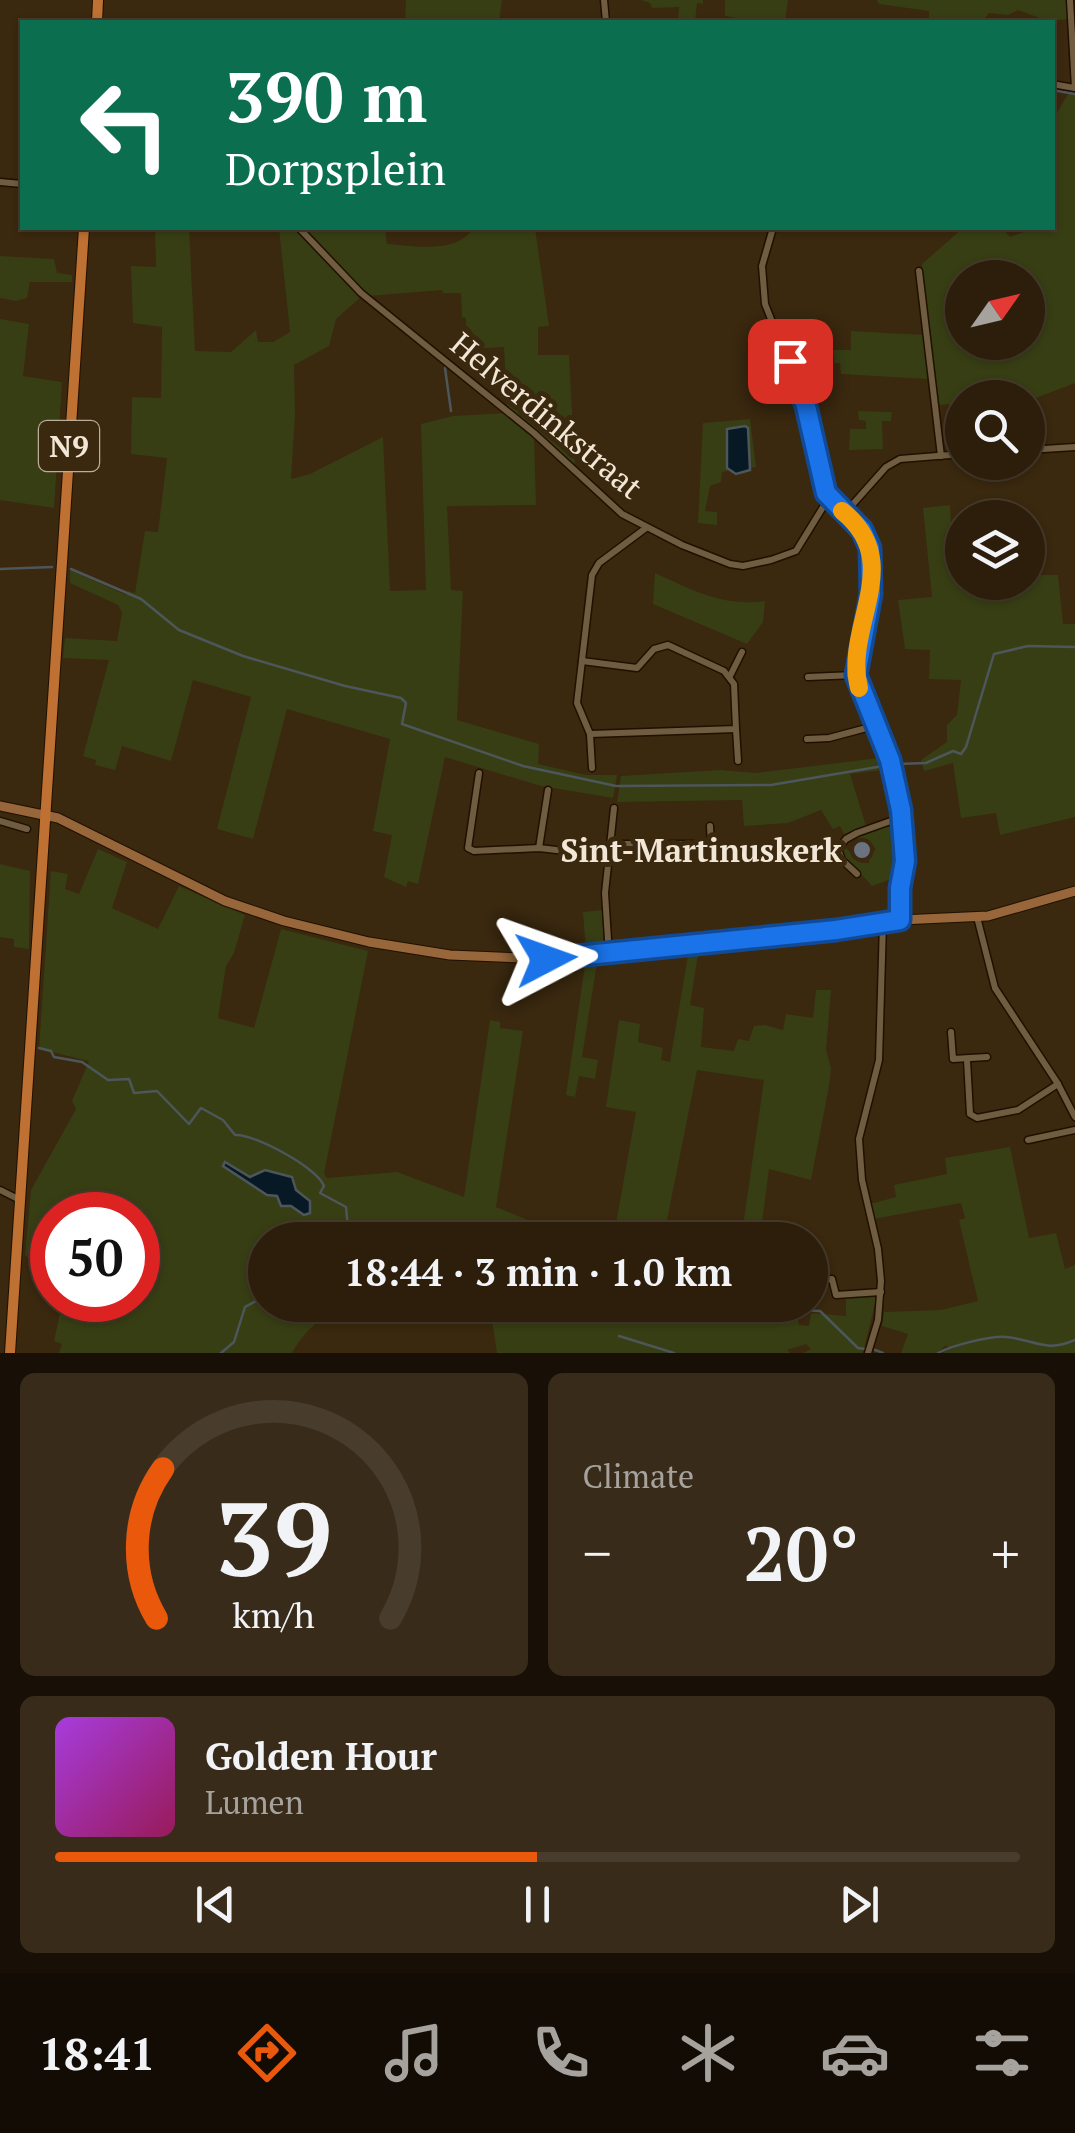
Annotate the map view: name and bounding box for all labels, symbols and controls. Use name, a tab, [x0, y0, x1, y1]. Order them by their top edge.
text: 390 m	[225, 49, 427, 142]
icon: left	[60, 60, 190, 190]
text: Dorpsplein	[225, 138, 446, 198]
north arrow	[945, 260, 1045, 360]
map controls	[945, 260, 1045, 600]
pin	[748, 319, 833, 404]
street label: Helverdinkstraat	[442, 322, 652, 508]
icon: arrive	[763, 334, 818, 389]
button: search	[945, 380, 1045, 480]
road number: N9	[39, 421, 99, 471]
button: layers	[945, 500, 1045, 600]
place label: Sint-Martinuskerk	[561, 829, 842, 871]
marker: Sint-Martinuskerk	[851, 839, 873, 861]
position arrow	[494, 907, 598, 1011]
speed limit sign: 50	[30, 1192, 160, 1322]
text: 18:44 · 3 min · 1.0 km	[344, 1247, 732, 1297]
text: Climate	[583, 1455, 694, 1497]
text: 39	[215, 1468, 333, 1606]
text: 20°	[743, 1503, 859, 1602]
text: −	[583, 1516, 612, 1589]
text: +	[991, 1516, 1020, 1589]
text: km/h	[232, 1591, 315, 1638]
text: Golden Hour	[205, 1731, 437, 1781]
text: Lumen	[205, 1781, 304, 1823]
icon: previous	[188, 1877, 243, 1932]
icon: pause	[510, 1877, 565, 1932]
icon: next	[832, 1877, 887, 1932]
icon: directions	[232, 2018, 302, 2088]
icon: music	[379, 2018, 449, 2088]
icon: phone	[526, 2018, 596, 2088]
icon: climate	[673, 2018, 743, 2088]
icon: car	[820, 2018, 890, 2088]
icon: filters	[967, 2018, 1037, 2088]
text: 18:41	[38, 2023, 156, 2083]

